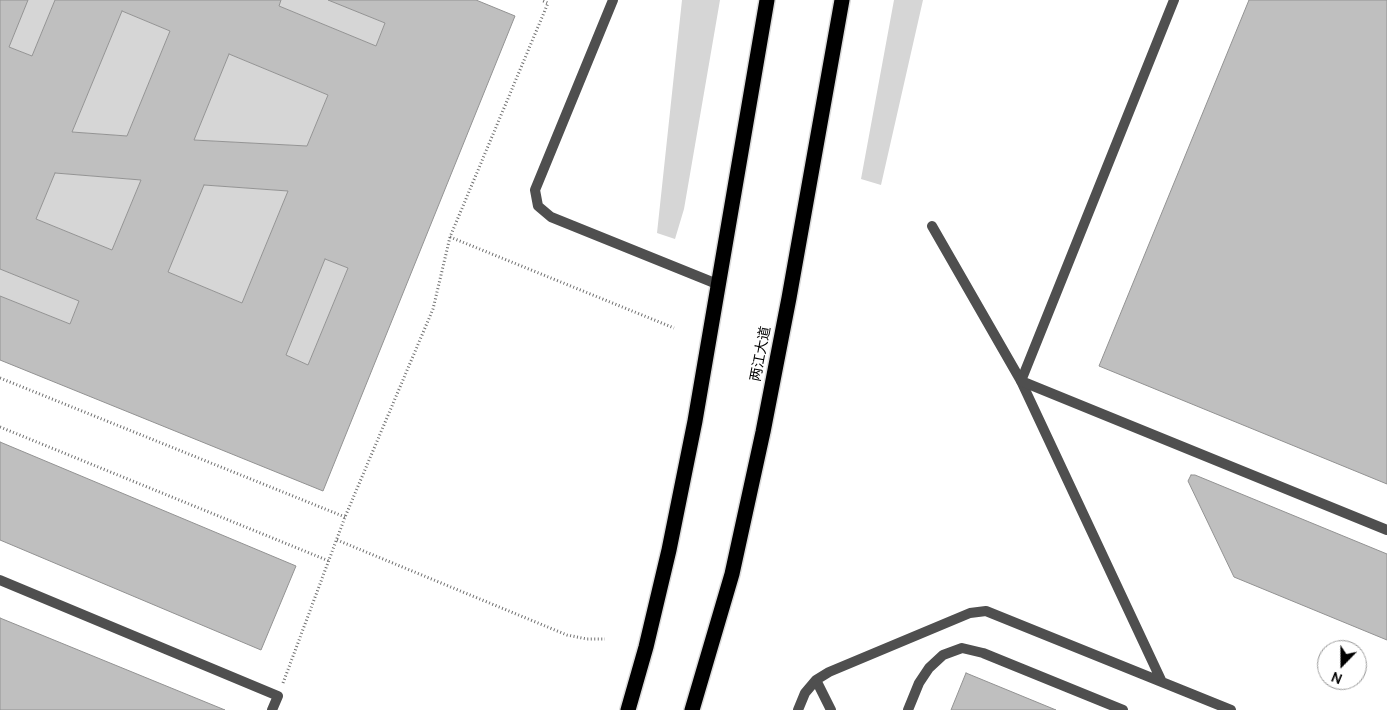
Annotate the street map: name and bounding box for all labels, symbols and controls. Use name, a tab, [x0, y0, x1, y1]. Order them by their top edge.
street label: 两江大道	[747, 325, 775, 383]
north arrow	[1317, 640, 1367, 690]
text: N	[1328, 668, 1345, 689]

